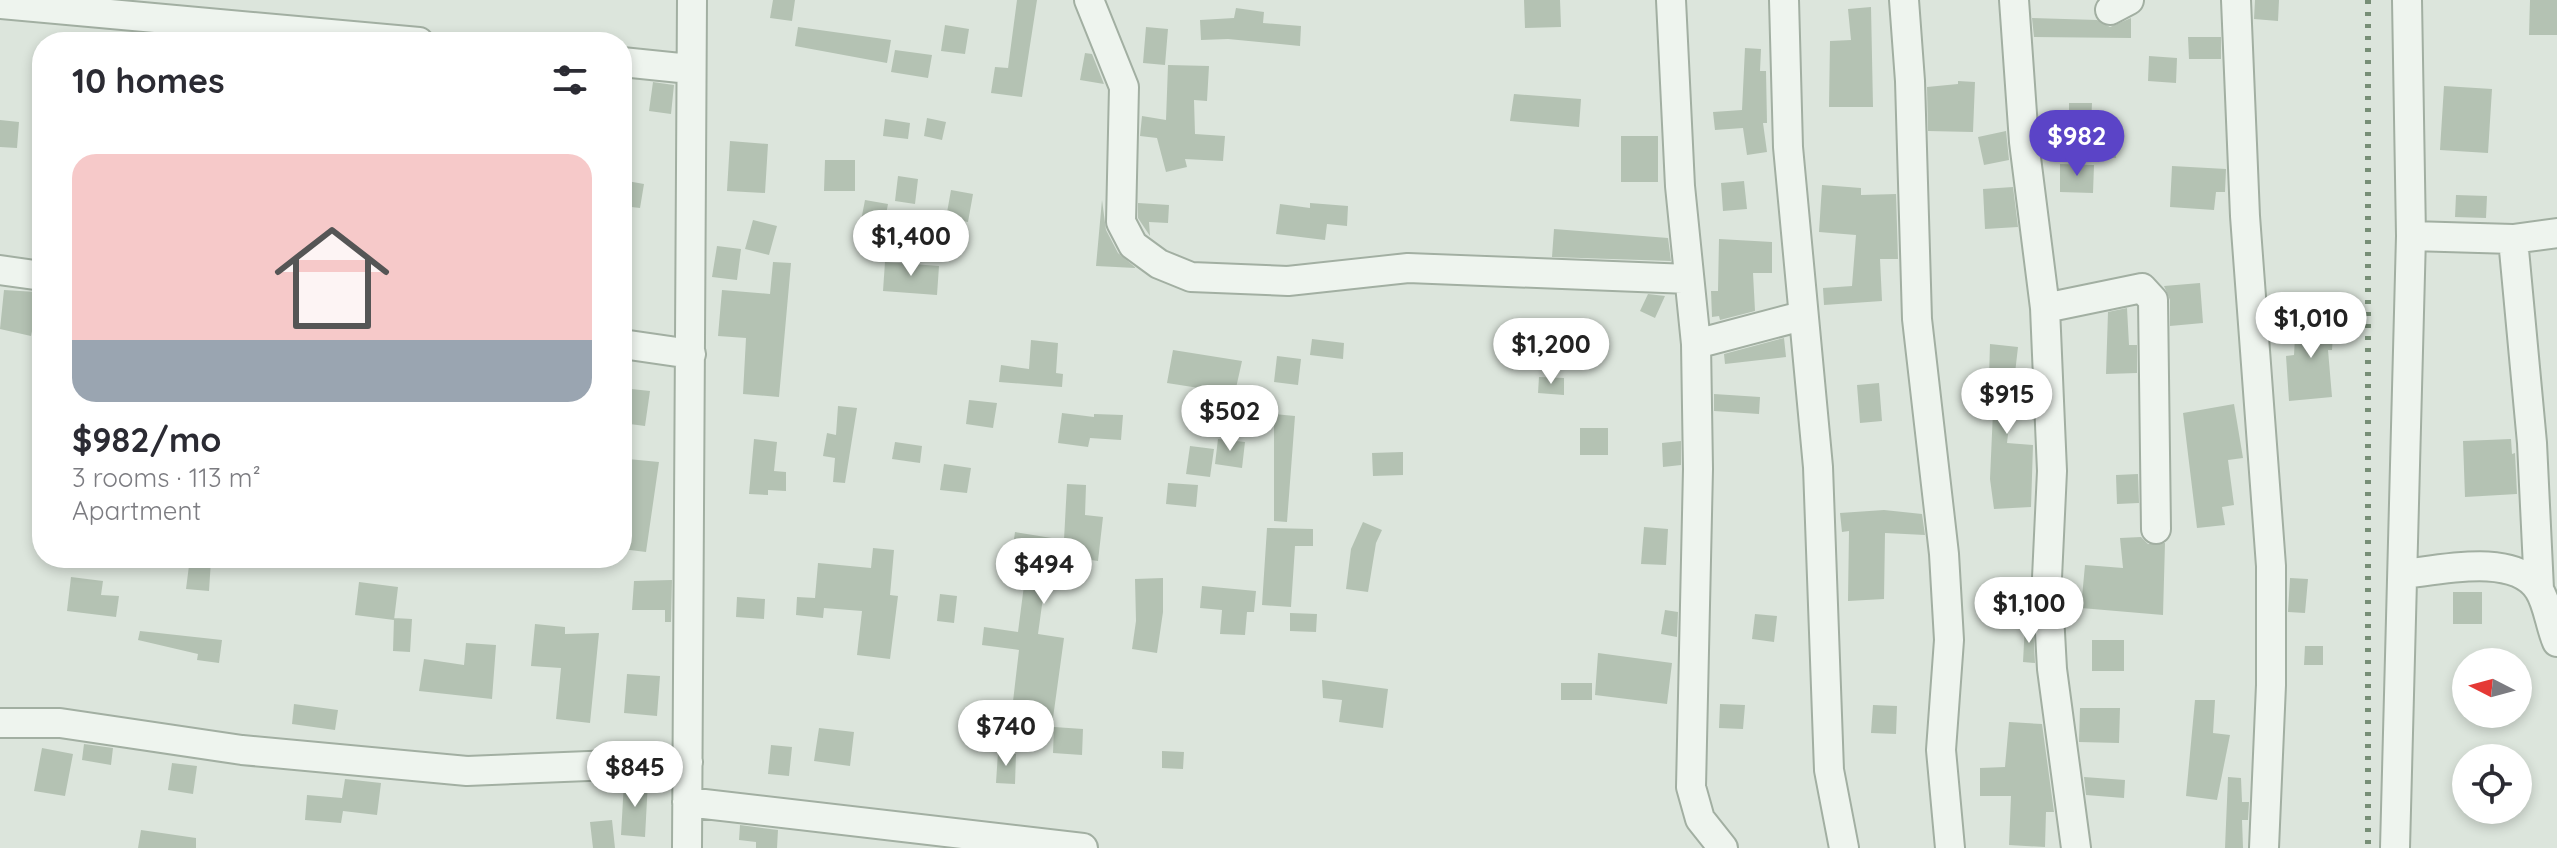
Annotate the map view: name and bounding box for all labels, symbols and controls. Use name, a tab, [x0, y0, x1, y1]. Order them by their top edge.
icon: filters	[548, 58, 592, 102]
text: 10 homes	[72, 59, 225, 102]
pin: $982	[2030, 110, 2124, 178]
text: $982	[2047, 119, 2107, 152]
icon: home	[260, 206, 404, 350]
pin: $1,400	[846, 210, 976, 278]
text: $1,400	[871, 219, 951, 252]
pin: $1,010	[2246, 292, 2376, 360]
text: $1,010	[2274, 301, 2348, 334]
pin: $1,200	[1486, 318, 1616, 386]
text: $1,200	[1511, 327, 1591, 360]
pin: $915	[1960, 368, 2054, 436]
text: $915	[1979, 377, 2035, 410]
pin: $502	[1183, 385, 1277, 453]
text: $502	[1199, 394, 1261, 427]
text: $982/mo	[72, 418, 221, 461]
text: 3 rooms · 113 m²	[72, 461, 261, 494]
text: Apartment	[72, 494, 201, 527]
pin: $494	[997, 538, 1091, 606]
text: $494	[1014, 547, 1074, 580]
pin: $1,100	[1964, 577, 2094, 645]
text: $1,100	[1992, 586, 2066, 619]
north arrow	[2452, 648, 2532, 728]
map controls	[2452, 648, 2532, 824]
pin: $740	[959, 700, 1053, 768]
text: $740	[976, 709, 1036, 742]
pin: $845	[588, 741, 682, 809]
button: locate	[2452, 744, 2532, 824]
text: $845	[605, 750, 665, 783]

